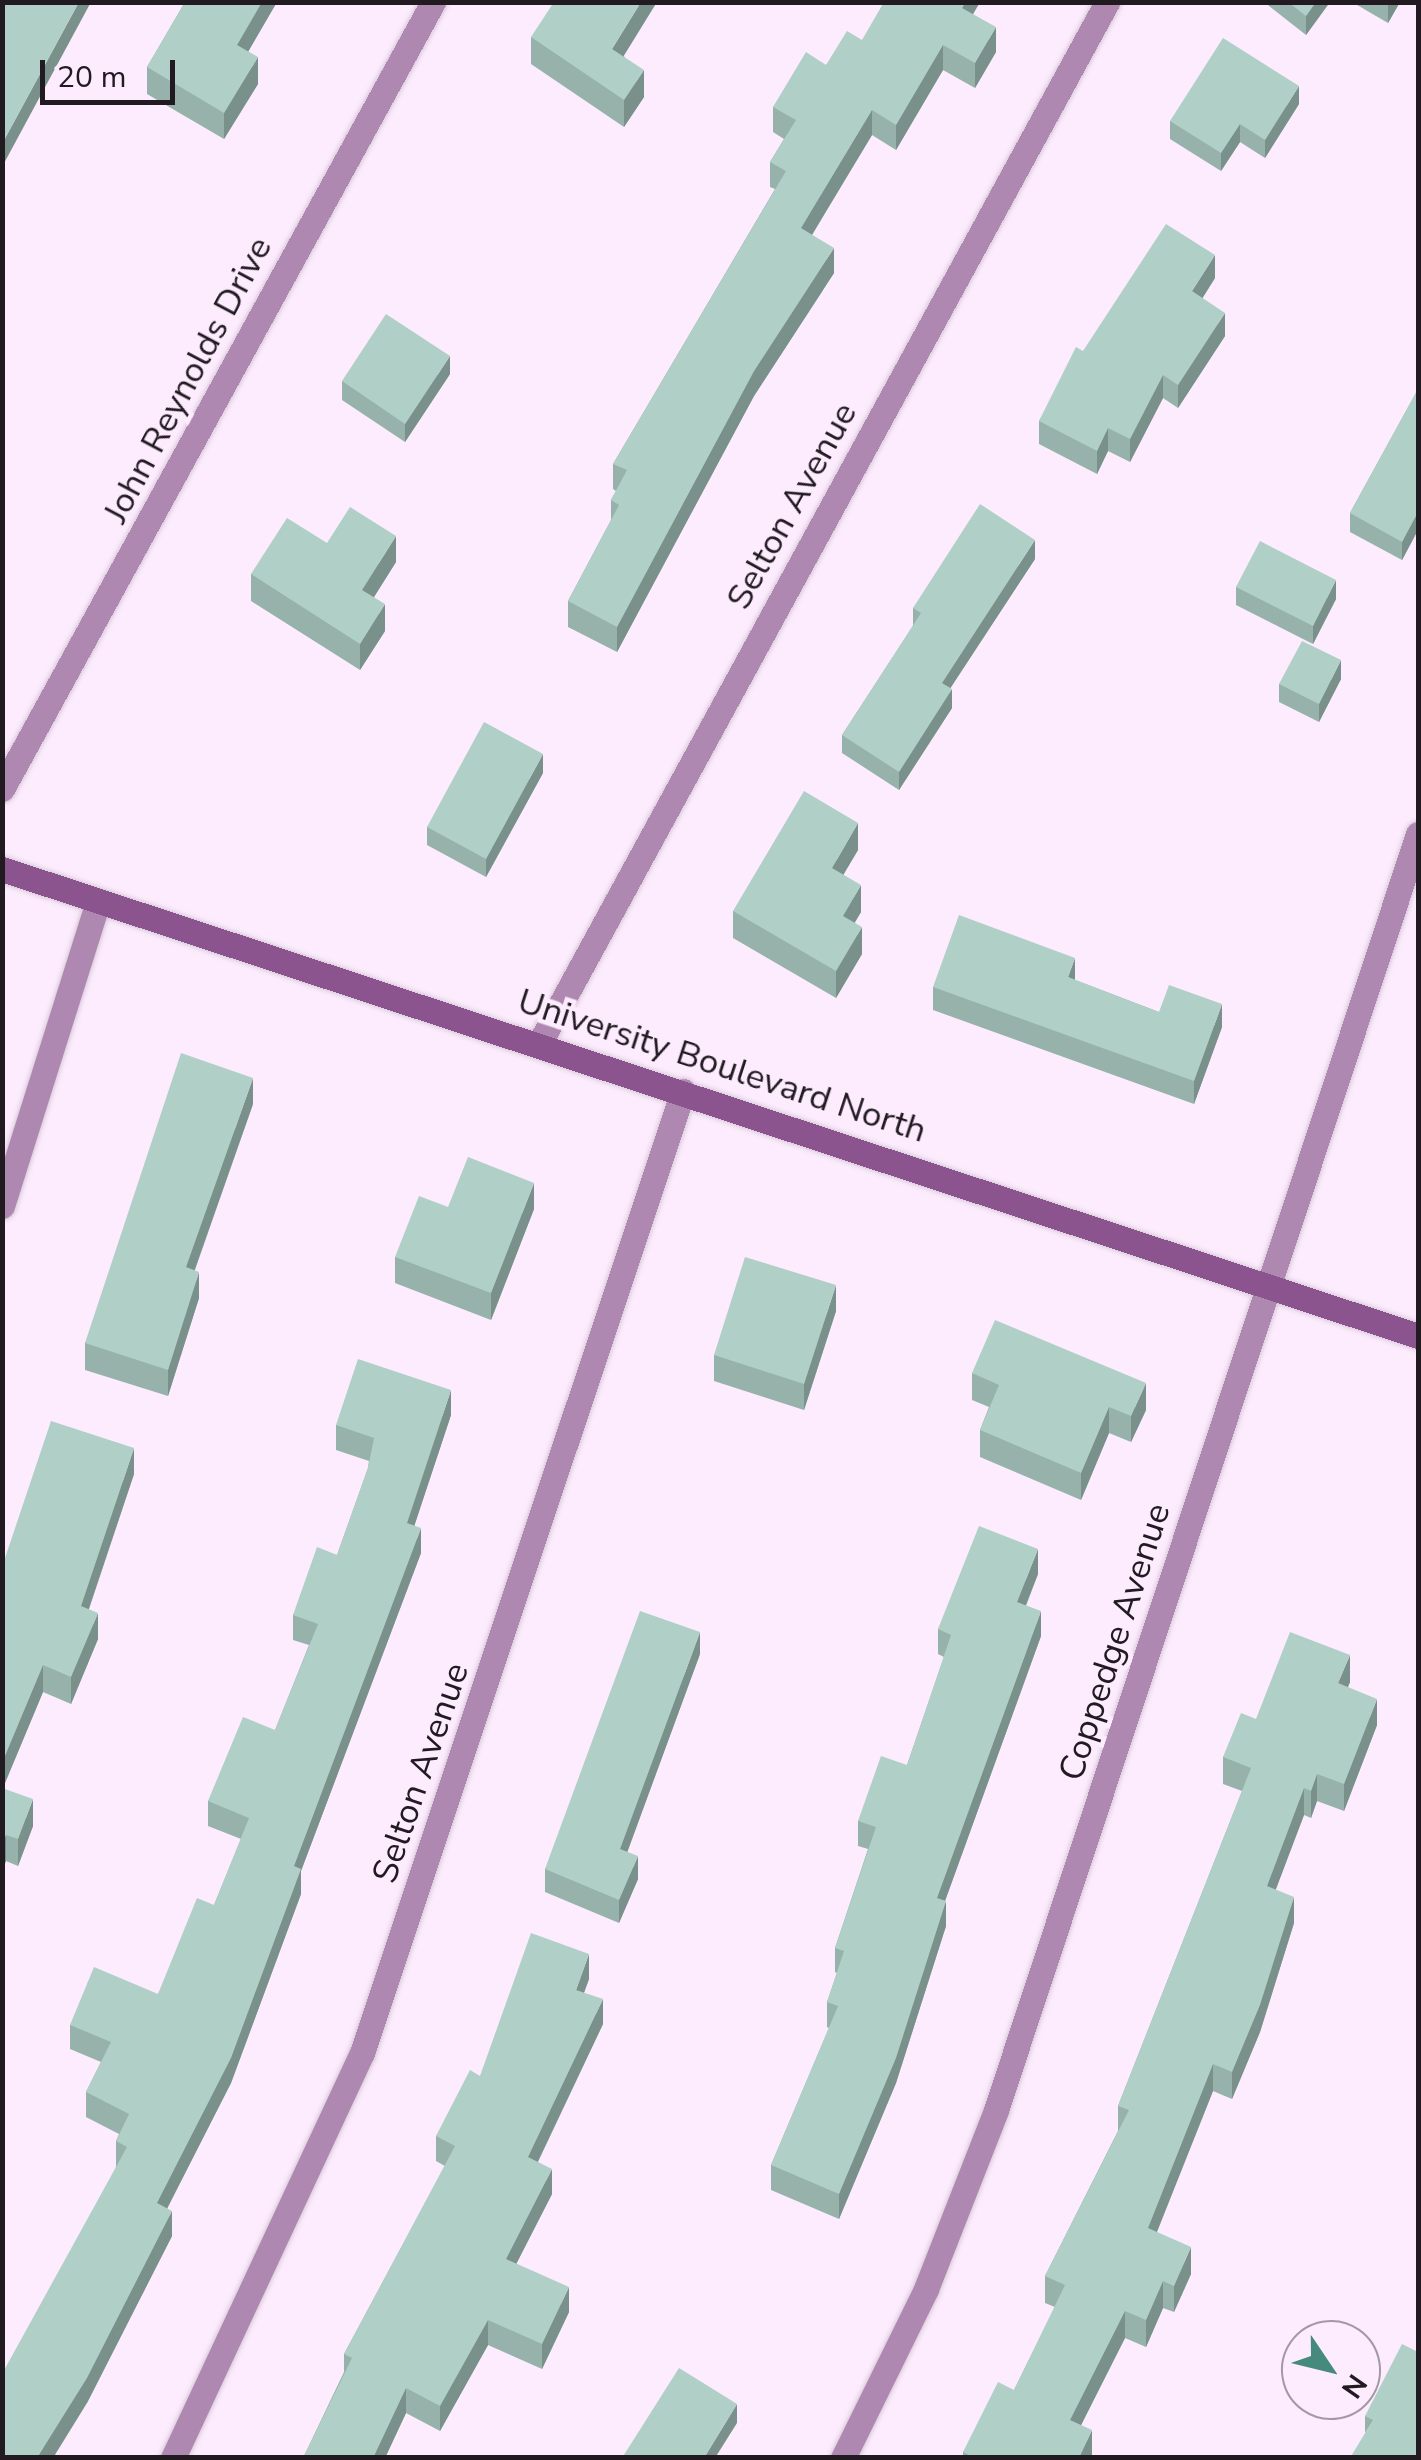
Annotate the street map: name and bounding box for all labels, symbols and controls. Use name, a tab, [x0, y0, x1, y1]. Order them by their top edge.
scale bar	[45, 40, 180, 102]
text: 20 m	[57, 57, 126, 98]
street label: John Reynolds Drive	[95, 230, 281, 530]
street label: Selton Avenue	[718, 395, 866, 617]
street label: University Boulevard North	[513, 980, 931, 1152]
street label: Coppedge Avenue	[1050, 1498, 1180, 1786]
street label: Selton Avenue	[364, 1658, 478, 1888]
north arrow	[1281, 2320, 1381, 2420]
text: N	[1332, 2367, 1376, 2406]

